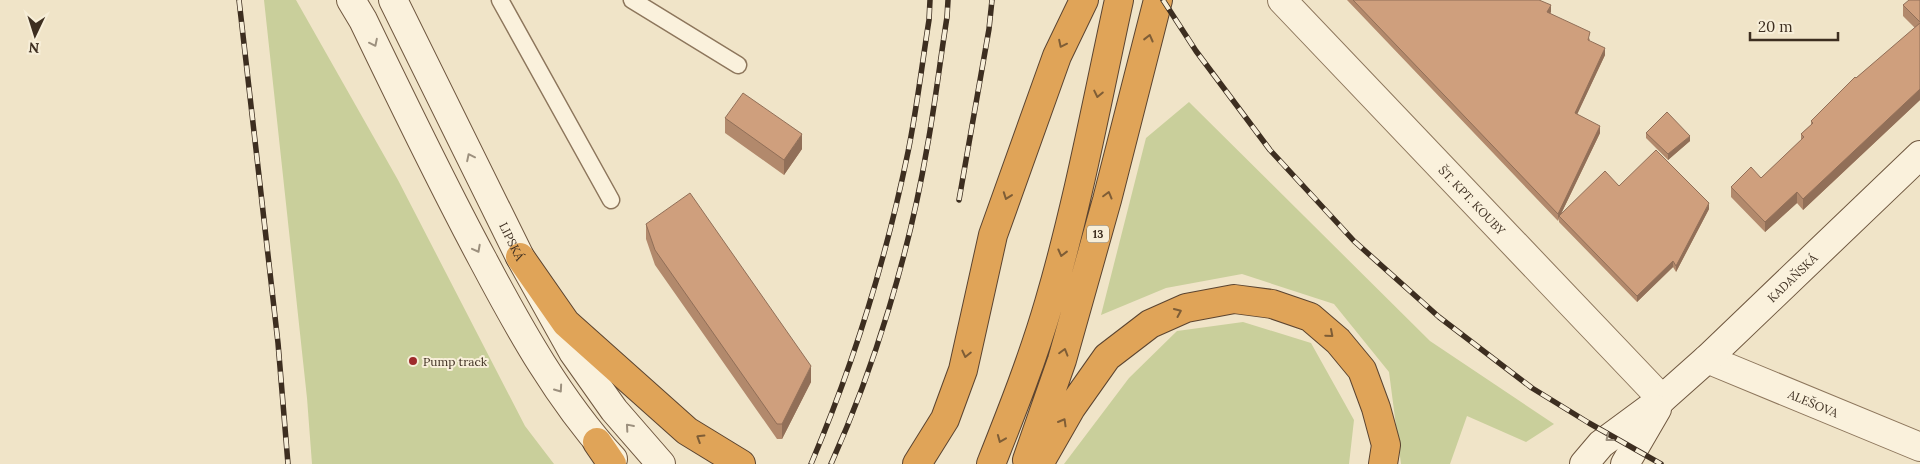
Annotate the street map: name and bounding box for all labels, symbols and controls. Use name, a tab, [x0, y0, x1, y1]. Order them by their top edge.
north arrow	[10, 10, 60, 60]
scale bar	[1750, 10, 1838, 42]
text: 20 m	[1758, 17, 1793, 36]
one-way arrow	[1143, 34, 1153, 42]
one-way arrow	[368, 38, 378, 47]
text: N	[28, 39, 40, 57]
one-way arrow	[1058, 39, 1069, 48]
one-way arrow	[1093, 90, 1104, 99]
one-way arrow	[466, 153, 476, 162]
street label: ŠT. KPT. KOUBY	[1436, 162, 1509, 238]
one-way arrow	[1003, 192, 1013, 200]
one-way arrow	[1103, 192, 1113, 200]
street label: LIPSKÁ	[496, 220, 528, 263]
road number: 13	[1087, 225, 1109, 242]
one-way arrow	[471, 244, 481, 253]
one-way arrow	[1057, 248, 1068, 257]
street label: KADAŇSKÁ	[1764, 250, 1821, 305]
one-way arrow	[1173, 307, 1182, 318]
one-way arrow	[1324, 328, 1333, 337]
one-way arrow	[1058, 347, 1069, 356]
one-way arrow	[962, 349, 972, 358]
place label: Pump track	[423, 354, 488, 369]
marker: Pump track	[407, 355, 419, 367]
one-way arrow	[553, 384, 562, 393]
street label: ALEŠOVA	[1785, 385, 1841, 420]
one-way arrow	[1057, 418, 1067, 427]
one-way arrow	[626, 424, 635, 433]
one-way arrow	[1606, 433, 1615, 441]
one-way arrow	[997, 434, 1007, 443]
one-way arrow	[696, 435, 705, 445]

